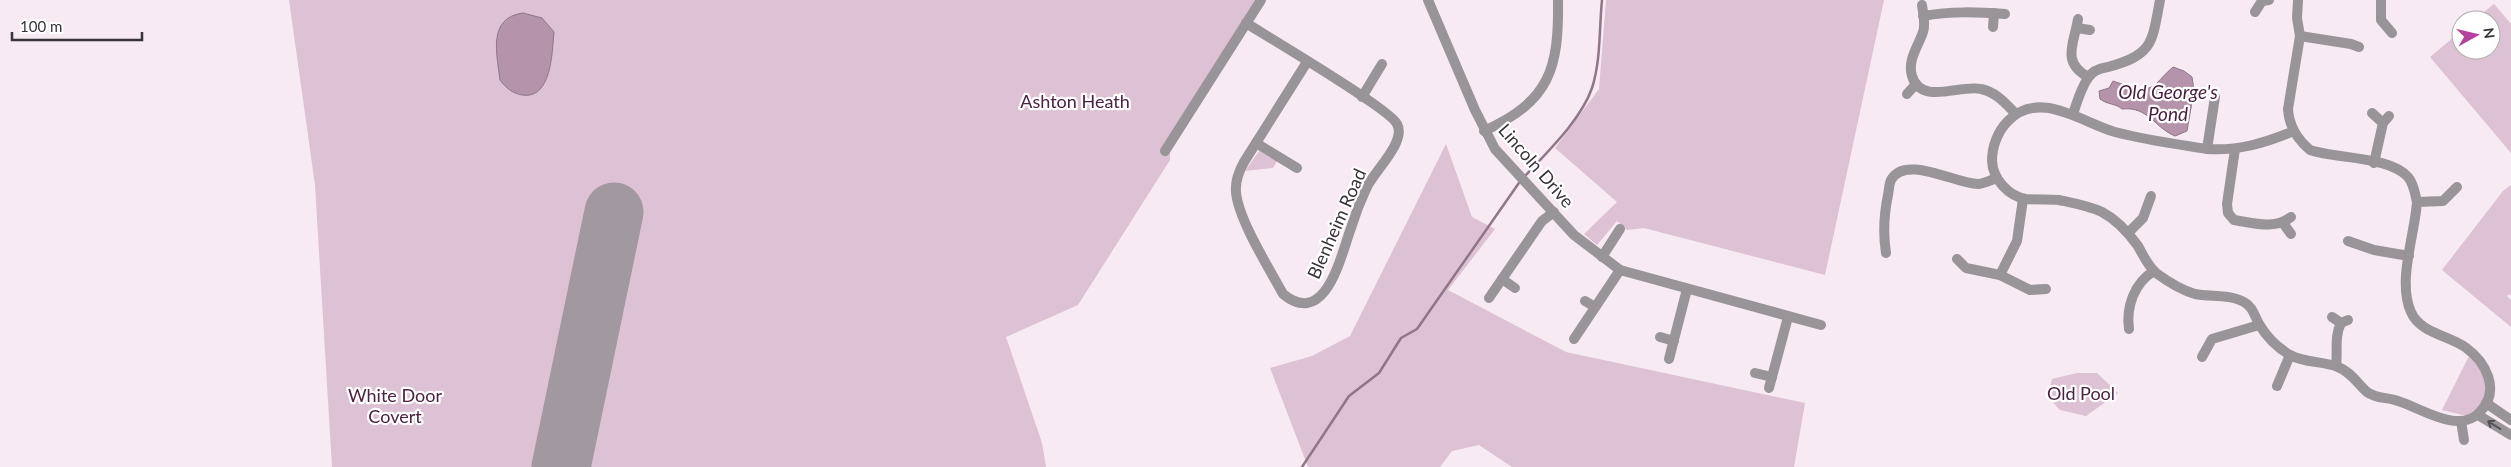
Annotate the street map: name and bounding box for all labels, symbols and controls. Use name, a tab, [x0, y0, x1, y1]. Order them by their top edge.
scale bar	[12, 10, 142, 42]
north arrow	[2451, 10, 2501, 60]
text: 100 m	[20, 17, 62, 35]
text: N	[2480, 27, 2499, 40]
water label: Old George's Pond	[2118, 80, 2218, 125]
park label: Ashton Heath	[1020, 90, 1130, 112]
street label: Lincoln Drive	[1494, 119, 1579, 212]
street label: Blenheim Road	[1302, 165, 1370, 282]
park label: Old Pool	[2047, 382, 2115, 404]
park label: White Door Covert	[348, 384, 442, 427]
one-way arrow	[2488, 420, 2502, 430]

